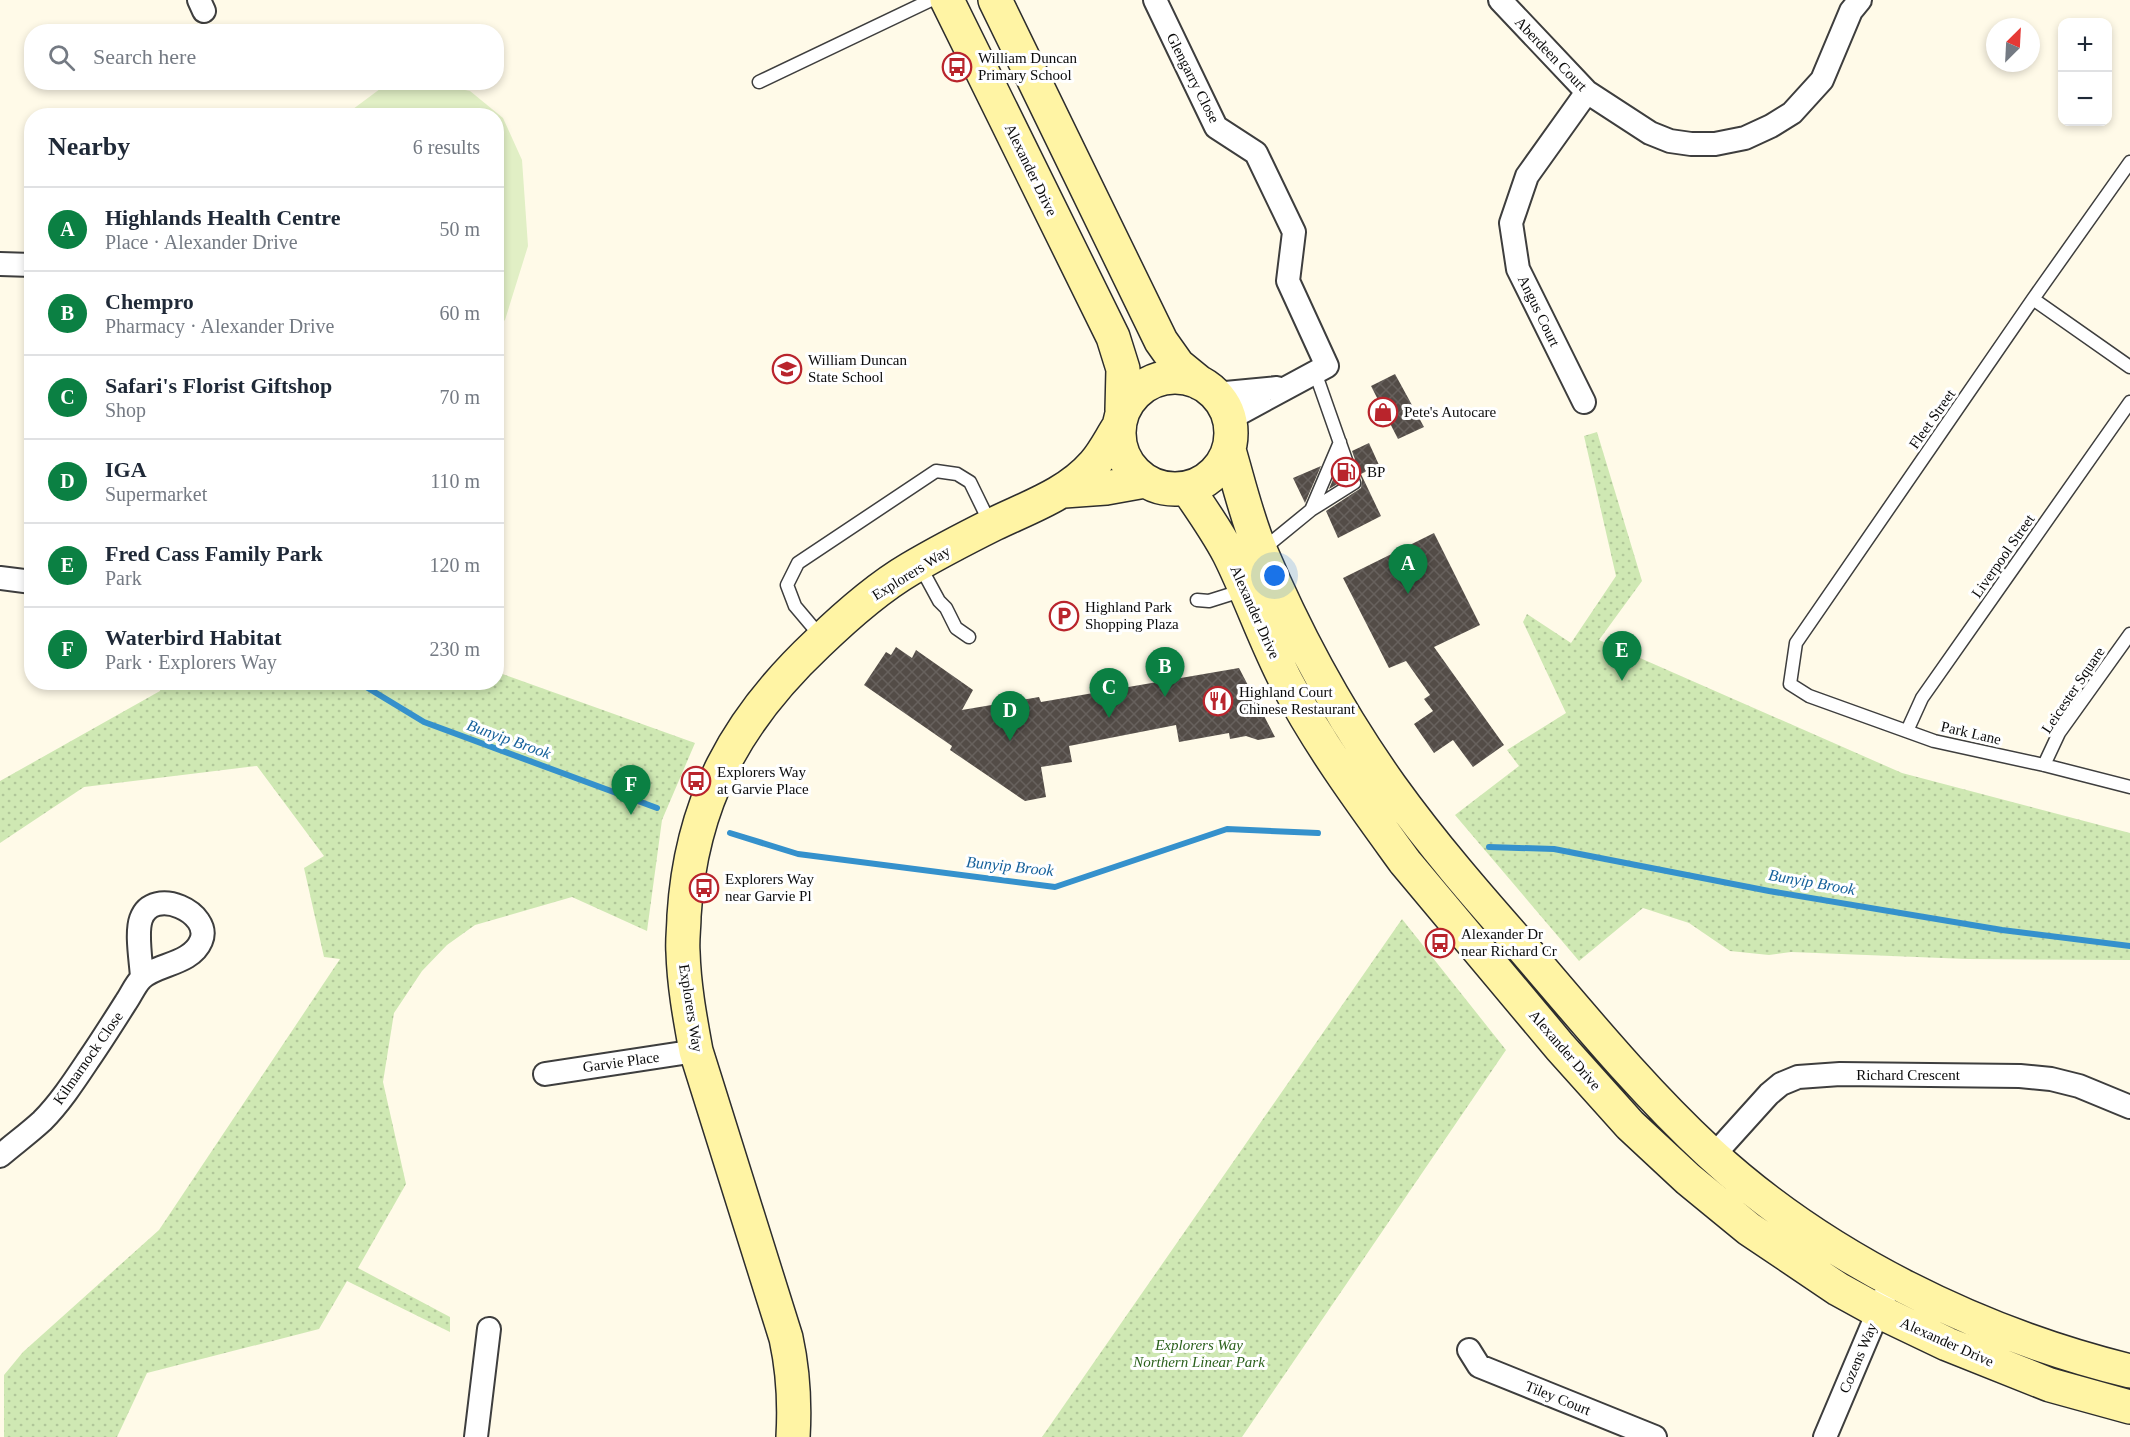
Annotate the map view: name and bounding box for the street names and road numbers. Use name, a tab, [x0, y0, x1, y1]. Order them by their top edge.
street label: Aberdeen Court	[1512, 14, 1591, 95]
street label: Glengarry Close	[1163, 30, 1223, 126]
street label: Alexander Drive	[1002, 121, 1060, 219]
street label: Angus Court	[1515, 273, 1563, 350]
street label: Fleet Street	[1906, 386, 1959, 452]
street label: Liverpool Street	[1968, 511, 2038, 601]
street label: Explorers Way	[869, 542, 953, 603]
street label: Alexander Drive	[1227, 563, 1283, 661]
street label: Leicester Square	[2038, 644, 2108, 736]
street label: Park Lane	[1939, 718, 2003, 748]
street label: Explorers Way	[676, 963, 706, 1054]
street label: Alexander Drive	[1526, 1007, 1604, 1093]
street label: Kilmarnock Close	[50, 1008, 126, 1107]
street label: Garvie Place	[582, 1049, 661, 1075]
street label: Richard Crescent	[1856, 1067, 1961, 1083]
street label: Alexander Drive	[1898, 1314, 1996, 1370]
street label: Cozens Way	[1836, 1320, 1880, 1396]
street label: Tiley Court	[1523, 1378, 1594, 1419]

